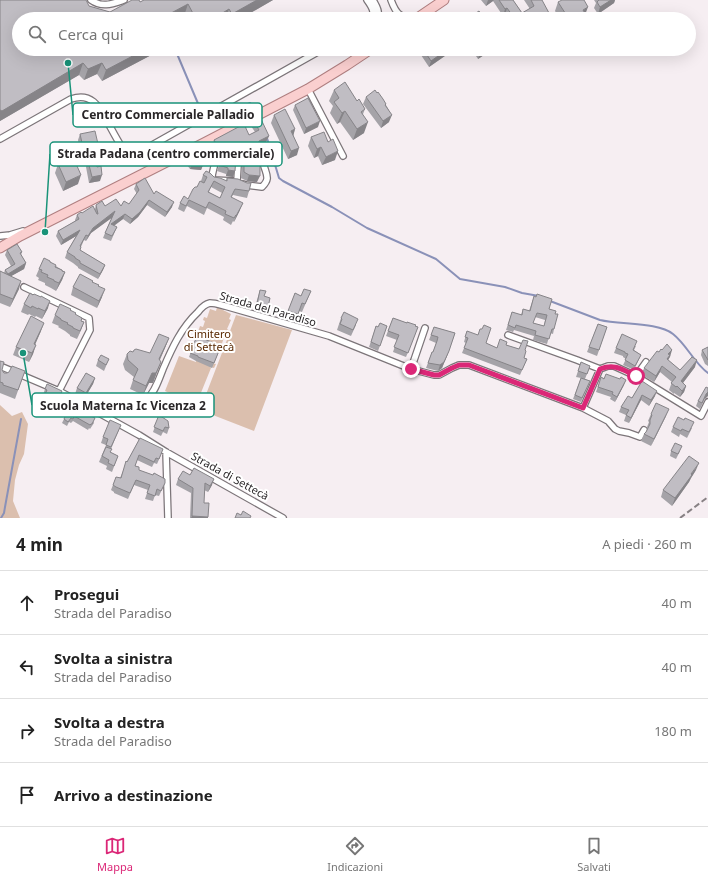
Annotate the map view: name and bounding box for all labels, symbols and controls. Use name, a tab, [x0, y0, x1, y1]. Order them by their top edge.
search box	[12, 12, 696, 56]
icon: search	[26, 23, 48, 45]
text: Cerca qui	[58, 24, 124, 44]
callout: Centro Commerciale Palladio	[73, 103, 262, 127]
text: Centro Commerciale Palladio	[82, 106, 255, 123]
callout: Strada Padana (centro commerciale)	[50, 142, 282, 166]
text: Strada Padana (centro commerciale)	[58, 145, 274, 162]
street label: Strada del Paradiso	[218, 288, 319, 330]
park label: Cimitero di Settecà	[184, 326, 234, 354]
route end	[402, 360, 420, 378]
route start	[627, 367, 645, 385]
callout: Scuola Materna Ic Vicenza 2	[32, 393, 214, 417]
text: Scuola Materna Ic Vicenza 2	[40, 397, 206, 414]
street label: Strada di Settecà	[189, 448, 272, 503]
text: 4 min	[16, 533, 63, 556]
text: A piedi · 260 m	[602, 535, 692, 553]
text: Prosegui	[54, 584, 119, 604]
icon: ahead	[16, 592, 38, 614]
text: 40 m	[662, 594, 692, 612]
text: Strada del Paradiso	[54, 604, 172, 622]
text: Svolta a sinistra	[54, 648, 173, 668]
icon: left	[16, 656, 38, 678]
text: 40 m	[662, 658, 692, 676]
text: Strada del Paradiso	[54, 668, 172, 686]
text: Svolta a destra	[54, 712, 165, 732]
icon: right	[16, 720, 38, 742]
text: 180 m	[654, 722, 692, 740]
text: Strada del Paradiso	[54, 732, 172, 750]
icon: arrive	[16, 784, 38, 806]
text: Arrivo a destinazione	[54, 785, 213, 805]
tab: Mappa	[97, 835, 133, 874]
tab: Indicazioni	[327, 835, 383, 874]
tab: Salvati	[577, 835, 611, 874]

